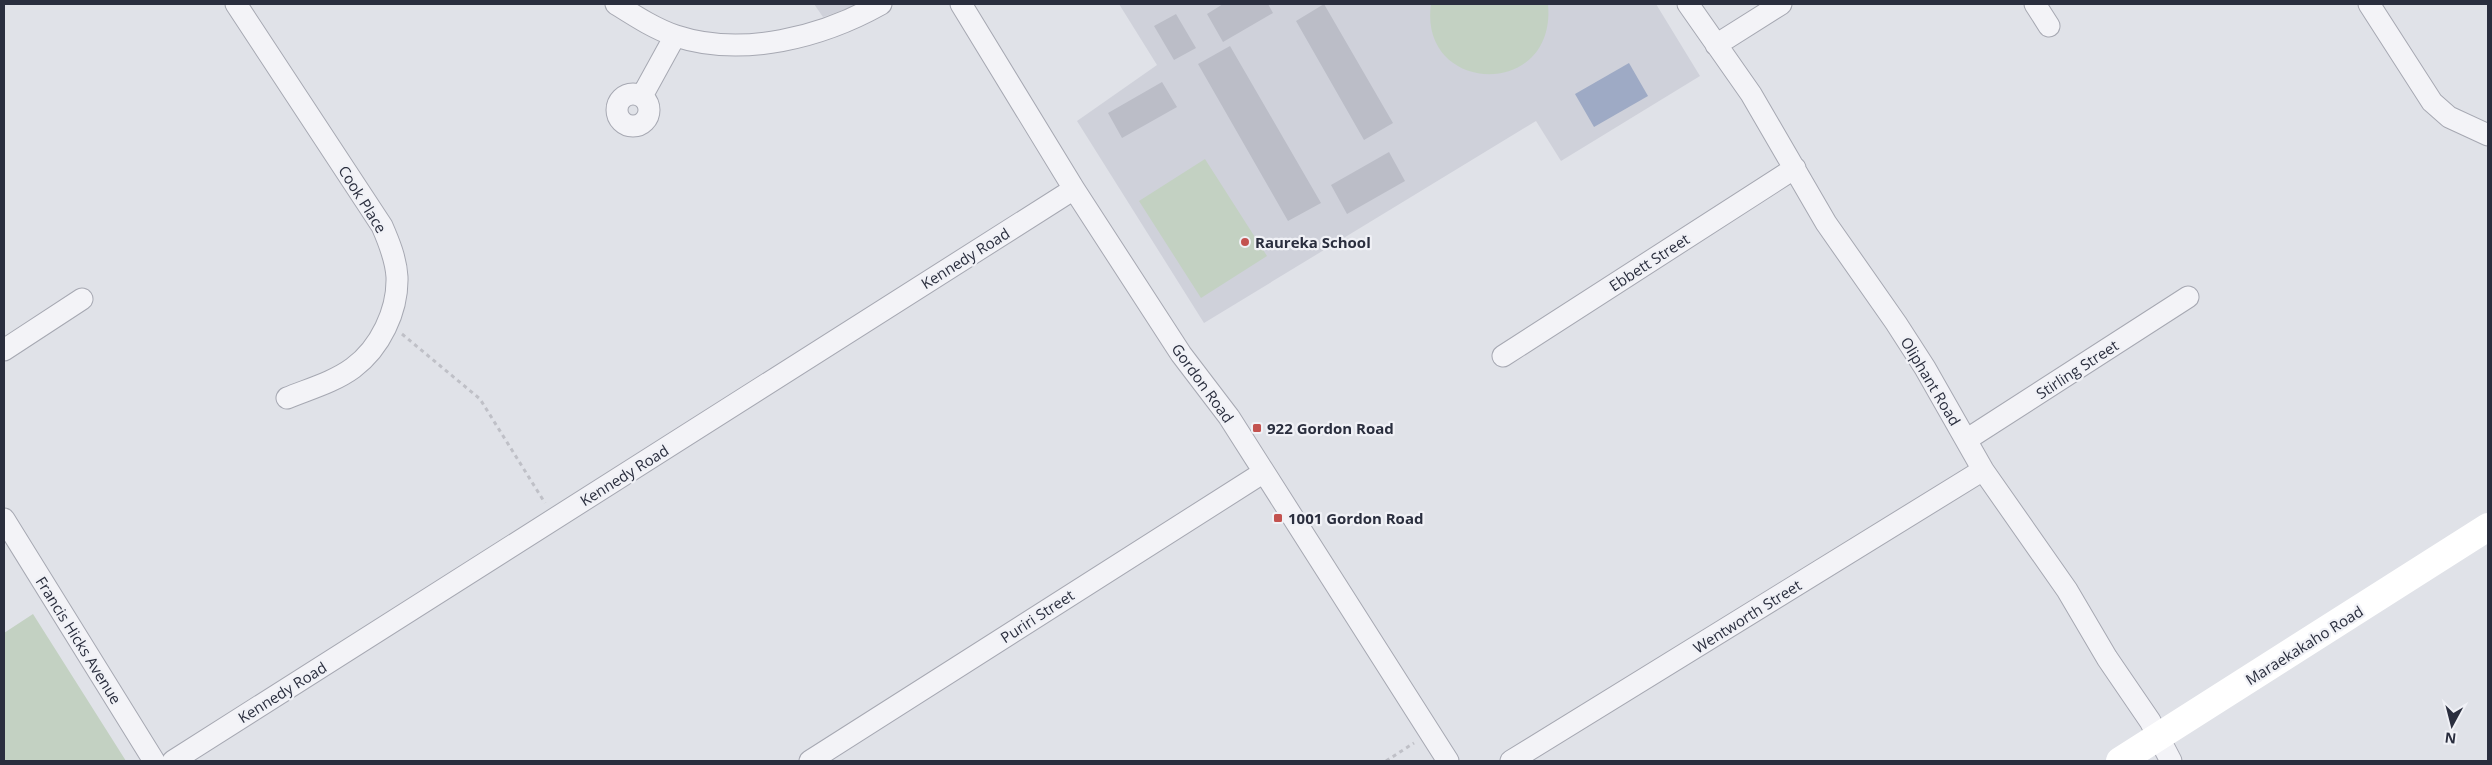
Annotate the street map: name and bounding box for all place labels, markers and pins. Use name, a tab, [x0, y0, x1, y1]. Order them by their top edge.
place label: Raureka School	[1255, 232, 1371, 252]
marker: Raureka School	[1239, 236, 1251, 248]
place label: 922 Gordon Road	[1267, 418, 1394, 438]
marker: 922 Gordon Road	[1251, 422, 1263, 434]
place label: 1001 Gordon Road	[1288, 508, 1423, 528]
marker: 1001 Gordon Road	[1272, 512, 1284, 524]

